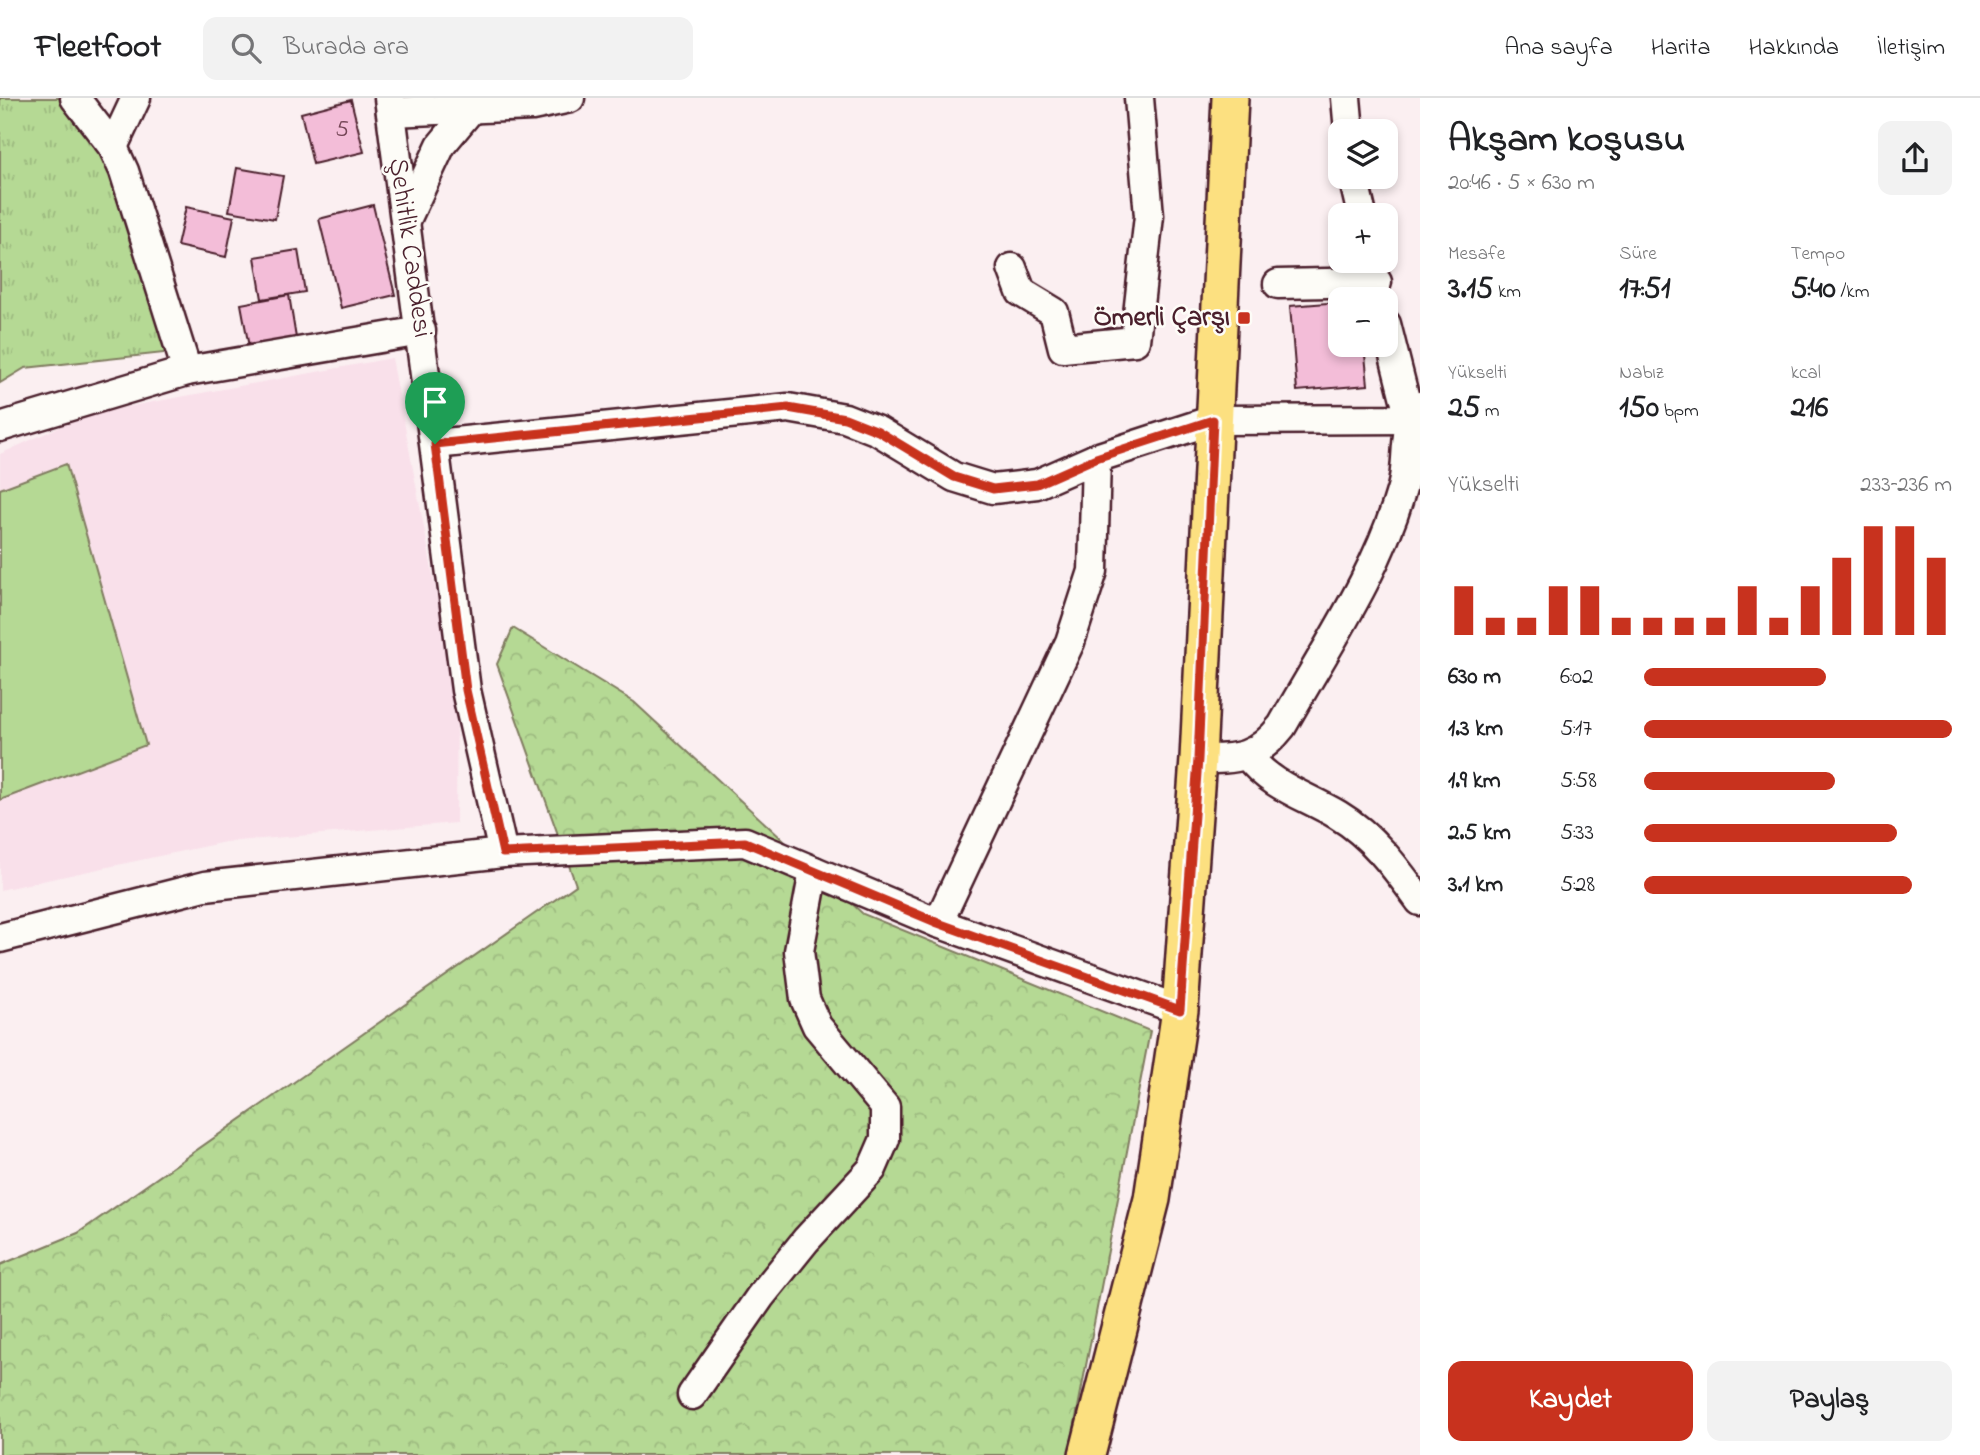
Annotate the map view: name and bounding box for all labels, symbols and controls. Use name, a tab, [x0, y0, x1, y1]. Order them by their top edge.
search box	[203, 17, 693, 80]
text: Fleetfoot	[35, 24, 161, 72]
icon: search	[227, 29, 265, 67]
text: Burada ara	[283, 29, 409, 67]
text: Ana sayfa	[1505, 31, 1613, 66]
text: Harita	[1651, 31, 1711, 66]
text: Hakkında	[1749, 31, 1839, 66]
text: İletişim	[1877, 31, 1945, 66]
house number: 5	[335, 113, 349, 148]
text: Akşam koşusu	[1448, 113, 1685, 169]
map controls	[1328, 119, 1398, 357]
button: layers	[1328, 119, 1398, 189]
button: share	[1878, 121, 1952, 195]
street label: Şehitlik Caddesi	[376, 155, 442, 341]
text: 20:46 · 5 × 630 m	[1448, 167, 1595, 200]
button: +	[1328, 203, 1398, 273]
text: Mesafe	[1448, 241, 1505, 268]
text: Süre	[1619, 241, 1657, 268]
text: Tempo	[1791, 241, 1845, 268]
text: 3.15	[1448, 268, 1493, 312]
text: 17:51	[1619, 268, 1670, 312]
text: 5:40	[1791, 268, 1836, 312]
text: km	[1493, 279, 1521, 306]
text: /km	[1836, 279, 1869, 306]
button: −	[1328, 287, 1398, 357]
place label: Ömerli Çarşı	[1093, 298, 1230, 339]
marker: Ömerli Çarşı	[1236, 310, 1252, 326]
text: Yükselti	[1448, 360, 1507, 387]
text: Nabız	[1619, 360, 1664, 387]
text: kcal	[1791, 360, 1821, 387]
pin	[405, 372, 465, 444]
icon: arrive	[416, 383, 454, 421]
text: 25	[1448, 387, 1480, 431]
text: 150	[1619, 387, 1659, 431]
text: 216	[1791, 387, 1828, 431]
text: m	[1480, 398, 1500, 425]
text: bpm	[1659, 398, 1699, 425]
text: Yükselti	[1448, 469, 1519, 502]
text: 233–236 m	[1860, 469, 1952, 502]
text: 630 m	[1448, 661, 1501, 694]
text: 6:02	[1560, 661, 1593, 694]
text: 1.3 km	[1448, 713, 1503, 746]
text: 5:17	[1560, 713, 1592, 746]
text: 1.9 km	[1448, 765, 1501, 798]
text: 5:58	[1560, 765, 1597, 798]
text: 2.5 km	[1448, 817, 1511, 850]
text: 5:33	[1560, 817, 1594, 850]
text: 3.1 km	[1448, 869, 1503, 902]
text: 5:28	[1560, 869, 1595, 902]
button: Kaydet	[1448, 1361, 1693, 1441]
button: Paylaş	[1707, 1361, 1952, 1441]

